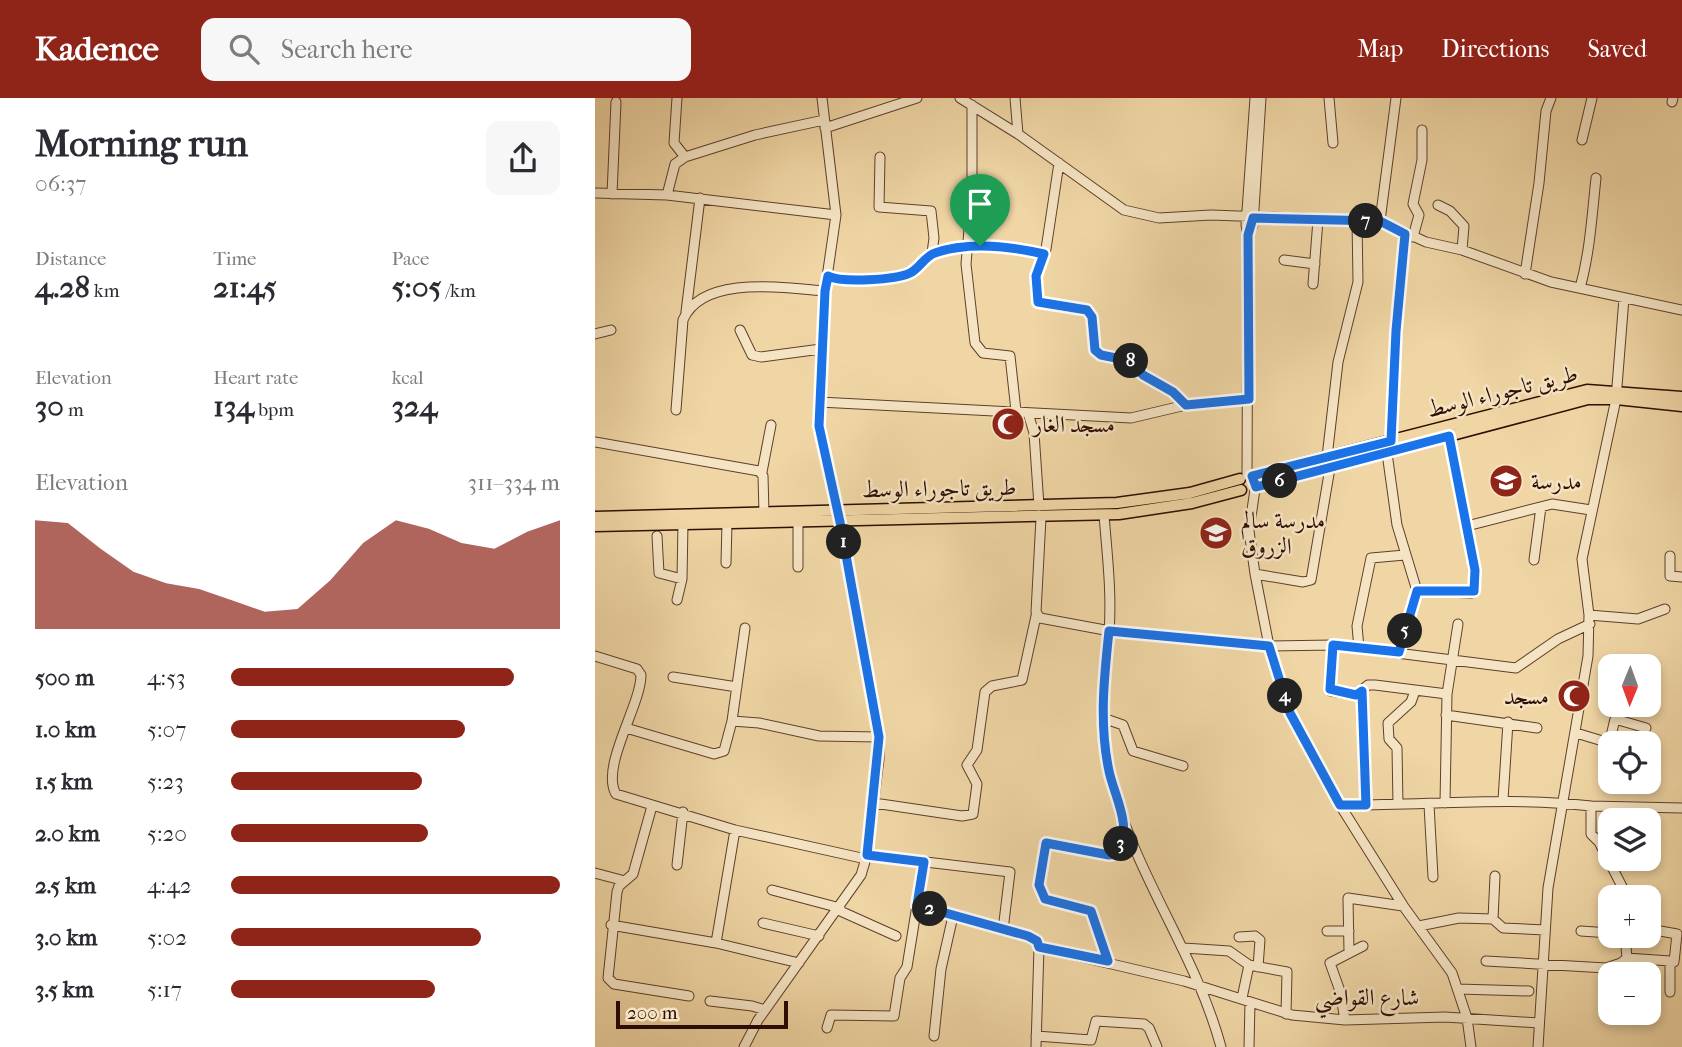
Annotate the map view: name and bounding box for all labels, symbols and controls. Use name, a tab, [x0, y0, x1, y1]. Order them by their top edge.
search box	[201, 18, 691, 81]
text: Kadence	[35, 30, 159, 69]
icon: search	[225, 30, 263, 68]
text: Search here	[281, 34, 413, 65]
text: Map	[1357, 35, 1403, 63]
text: Directions	[1441, 35, 1549, 63]
text: Saved	[1587, 35, 1647, 63]
text: Morning run	[35, 121, 248, 166]
button: share	[486, 121, 560, 195]
text: 06:37	[35, 170, 86, 197]
pin	[950, 174, 1010, 246]
icon: arrive	[961, 185, 999, 223]
pin: 7	[1349, 204, 1383, 238]
text: 7	[1361, 209, 1370, 231]
text: Distance	[35, 248, 106, 270]
text: Time	[213, 248, 257, 270]
text: Pace	[392, 248, 430, 270]
text: 4.28	[35, 270, 90, 305]
text: 21:45	[213, 270, 277, 305]
text: 5:05	[392, 270, 441, 305]
text: km	[90, 280, 119, 302]
text: /km	[441, 280, 476, 302]
pin: 8	[1113, 344, 1149, 378]
text: 8	[1126, 349, 1135, 371]
street label: طريق تاجوراء الوسط	[1424, 360, 1581, 424]
text: Elevation	[35, 367, 112, 389]
text: Heart rate	[213, 367, 298, 389]
text: kcal	[392, 367, 424, 389]
text: 30	[35, 389, 64, 424]
text: 134	[213, 389, 254, 424]
text: 324	[392, 389, 437, 424]
text: m	[64, 399, 84, 421]
text: bpm	[254, 399, 294, 421]
mosque icon: مسجد الغار	[989, 405, 1027, 443]
place label: مسجد الغار	[1031, 411, 1115, 438]
school or university icon: مدرسة	[1487, 462, 1525, 500]
pin: 6	[1263, 464, 1297, 498]
place label: مدرسة	[1531, 468, 1582, 495]
text: Elevation	[35, 469, 128, 496]
text: 311–334 m	[468, 469, 560, 496]
text: 6	[1274, 469, 1285, 491]
street label: طريق تاجوراء الوسط	[861, 474, 1017, 504]
place label: مدرسة سالم الزروق	[1241, 507, 1325, 560]
school or university icon: مدرسة سالم الزروق	[1197, 514, 1235, 552]
pin: 1	[827, 524, 861, 560]
text: 1	[840, 530, 847, 552]
pin: 5	[1387, 614, 1423, 648]
text: 5	[1400, 619, 1409, 641]
north arrow	[1598, 654, 1661, 718]
map controls	[1598, 654, 1661, 1025]
text: 500 m	[35, 664, 94, 691]
text: 4:53	[147, 664, 186, 691]
mosque icon: مسجد	[1555, 677, 1593, 715]
pin: 4	[1267, 678, 1303, 714]
place label: مسجد	[1504, 683, 1549, 710]
text: 4	[1279, 684, 1290, 706]
text: 1.0 km	[35, 716, 96, 743]
text: 5:07	[147, 716, 186, 743]
button: locate	[1598, 731, 1661, 794]
text: 1.5 km	[35, 768, 93, 795]
text: 5:23	[147, 768, 184, 795]
button: layers	[1598, 808, 1661, 871]
text: 2.0 km	[35, 820, 100, 847]
text: 5:20	[147, 820, 187, 847]
pin: 3	[1103, 826, 1139, 862]
text: 3	[1117, 832, 1124, 854]
text: 2.5 km	[35, 872, 96, 899]
text: 4:42	[147, 872, 192, 899]
button: +	[1598, 885, 1661, 948]
pin: 2	[913, 892, 947, 926]
text: 2	[925, 897, 934, 919]
text: 3.0 km	[35, 924, 97, 951]
text: 5:02	[147, 924, 187, 951]
button: −	[1598, 962, 1661, 1025]
text: 3.5 km	[35, 976, 94, 1003]
text: 5:17	[147, 976, 182, 1003]
street label: شارع القواضي	[1315, 984, 1419, 1019]
scale bar	[616, 998, 787, 1030]
text: 200 m	[627, 1002, 678, 1024]

